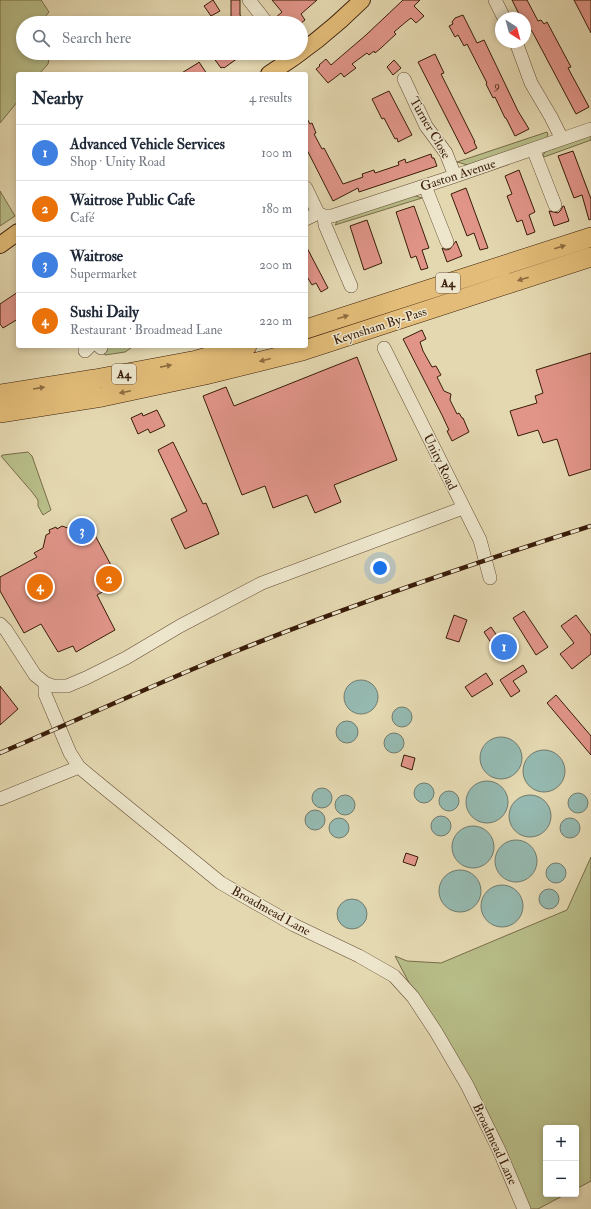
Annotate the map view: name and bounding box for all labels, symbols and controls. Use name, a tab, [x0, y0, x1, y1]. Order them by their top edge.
north arrow	[495, 12, 531, 48]
search box	[16, 16, 308, 60]
icon: search	[30, 27, 52, 49]
text: Search here	[62, 29, 131, 48]
house number: 9	[493, 79, 500, 92]
text: Nearby	[32, 88, 83, 109]
text: 4 results	[249, 90, 292, 106]
street label: Turner Close	[406, 94, 454, 162]
text: Advanced Vehicle Services	[70, 135, 225, 154]
text: 1	[43, 145, 47, 161]
text: 100 m	[261, 145, 292, 161]
text: Shop · Unity Road	[70, 154, 165, 170]
street label: Gaston Avenue	[418, 155, 498, 195]
text: Waitrose Public Cafe	[70, 191, 195, 210]
text: 2	[42, 201, 48, 217]
text: 180 m	[262, 201, 292, 217]
text: Café	[70, 210, 94, 226]
one-way arrow	[554, 243, 566, 249]
text: Waitrose	[70, 247, 123, 266]
text: 3	[43, 257, 48, 273]
text: 200 m	[259, 257, 292, 273]
text: Supermarket	[70, 266, 137, 282]
road number: A4	[436, 273, 460, 293]
one-way arrow	[517, 276, 529, 282]
text: Sushi Daily	[70, 303, 139, 322]
street label: Keynsham By-Pass	[331, 303, 430, 350]
text: 4	[41, 313, 49, 329]
text: 220 m	[259, 313, 292, 329]
one-way arrow	[337, 314, 349, 320]
text: Restaurant · Broadmead Lane	[70, 322, 223, 338]
one-way arrow	[259, 358, 272, 364]
one-way arrow	[160, 362, 173, 368]
road number: A4	[112, 364, 136, 384]
one-way arrow	[32, 385, 45, 391]
one-way arrow	[119, 389, 131, 395]
street label: Unity Road	[419, 431, 461, 494]
pin: 3	[69, 516, 95, 546]
your location	[370, 558, 390, 578]
pin: 2	[96, 564, 122, 594]
pin: 4	[27, 572, 53, 602]
pin: 1	[491, 632, 517, 662]
street label: Broadmead Lane	[229, 883, 314, 940]
street label: Broadmead Lane	[469, 1101, 521, 1188]
map controls	[543, 1125, 579, 1197]
button: +	[543, 1125, 579, 1161]
button: −	[543, 1161, 579, 1197]

